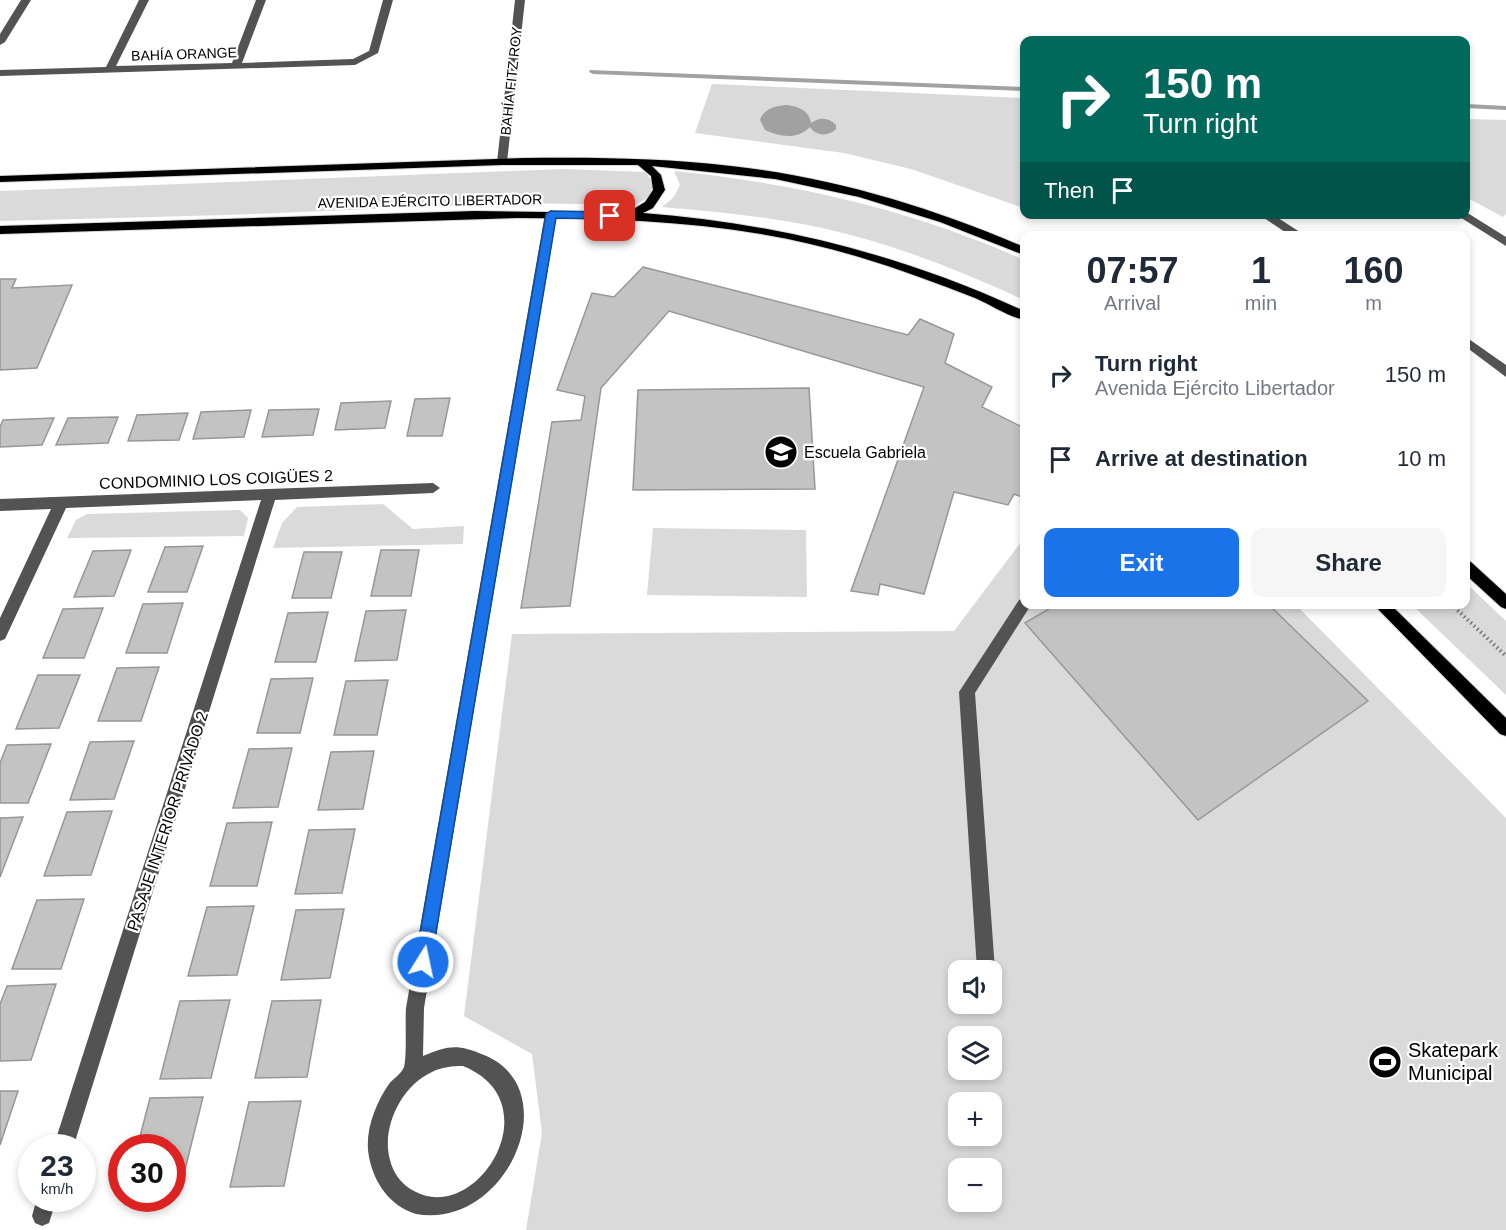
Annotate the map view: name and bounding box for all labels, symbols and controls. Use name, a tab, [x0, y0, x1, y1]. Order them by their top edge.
street label: BAHÍA FITZ ROY	[497, 25, 525, 136]
street label: BAHÍA ORANGE	[131, 44, 237, 64]
icon: right	[1044, 60, 1122, 138]
text: 150 m	[1143, 60, 1262, 107]
text: Turn right	[1143, 109, 1258, 139]
icon: arrive	[1106, 174, 1139, 207]
text: Then	[1044, 178, 1094, 203]
pin	[584, 190, 635, 241]
street label: AVENIDA EJÉRCITO LIBERTADOR	[318, 191, 542, 211]
icon: arrive	[593, 199, 626, 232]
text: 07:57	[1086, 250, 1178, 291]
text: 1	[1251, 250, 1271, 291]
text: 160	[1343, 250, 1404, 291]
text: Arrival	[1104, 292, 1161, 314]
text: min	[1245, 292, 1277, 314]
text: m	[1365, 292, 1382, 314]
text: Turn right	[1095, 351, 1197, 376]
icon: right	[1044, 359, 1077, 392]
text: 150 m	[1385, 362, 1446, 387]
text: Avenida Ejército Libertador	[1095, 377, 1335, 399]
school or university icon: Escuela Gabriela	[763, 434, 799, 470]
icon: arrive	[1044, 443, 1077, 476]
place label: Escuela Gabriela	[804, 444, 926, 461]
text: Arrive at destination	[1095, 446, 1308, 471]
text: 10 m	[1397, 446, 1446, 471]
street label: CONDOMINIO LOS COIGÜES 2	[99, 467, 333, 492]
button: Exit	[1044, 528, 1239, 597]
button: Share	[1251, 528, 1446, 597]
street label: PASAJE INTERIOR PRIVADO 2	[124, 709, 211, 933]
position arrow	[391, 930, 455, 994]
map controls	[948, 960, 1002, 1212]
button: sound	[948, 960, 1002, 1014]
button: layers	[948, 1026, 1002, 1080]
place label: Skatepark Municipal	[1408, 1039, 1499, 1084]
sports icon: Skatepark Municipal	[1367, 1044, 1403, 1080]
button: +	[948, 1092, 1002, 1146]
speed limit sign: 30	[108, 1134, 186, 1212]
text: 23	[40, 1149, 74, 1182]
button: −	[948, 1158, 1002, 1212]
text: km/h	[41, 1180, 73, 1197]

